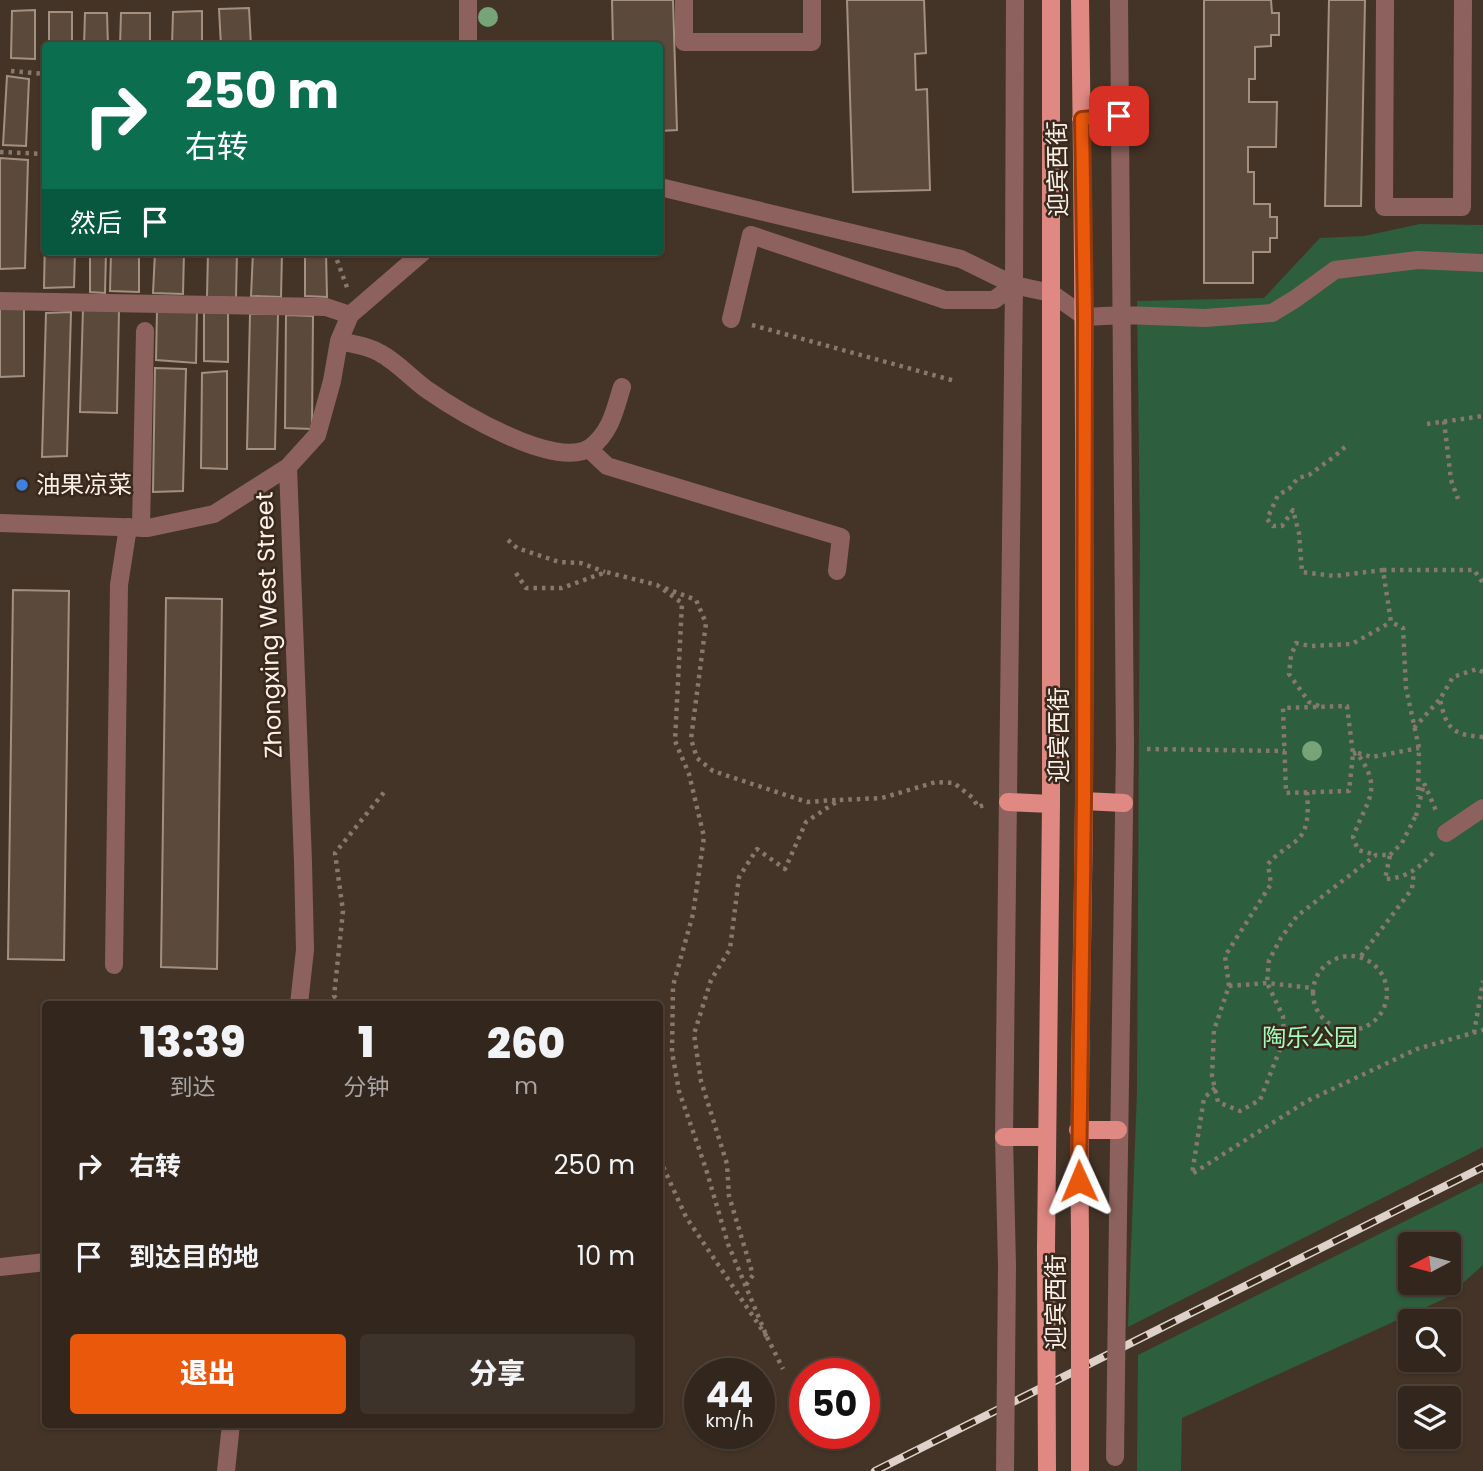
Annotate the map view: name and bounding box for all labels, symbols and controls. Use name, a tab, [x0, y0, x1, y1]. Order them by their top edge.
text: 250 m	[185, 57, 339, 125]
icon: right	[70, 70, 161, 161]
pin	[1089, 86, 1149, 146]
icon: arrive	[1100, 97, 1138, 135]
street label: 迎宾西街	[1040, 121, 1075, 217]
text: 右转	[185, 124, 249, 169]
icon: arrive	[136, 203, 174, 241]
text: 然后	[70, 205, 122, 241]
place label: 油果凉菜	[36, 468, 132, 501]
marker: 油果凉菜	[14, 477, 30, 493]
street label: Zhongxing West Street	[247, 491, 290, 759]
street label: 迎宾西街	[1042, 687, 1075, 783]
text: 13:39	[140, 1013, 245, 1072]
text: 1	[358, 1013, 374, 1072]
text: 260	[487, 1014, 565, 1073]
park label: 陶乐公园	[1262, 1021, 1358, 1054]
text: m	[514, 1070, 538, 1102]
text: 到达	[170, 1071, 216, 1103]
text: 分钟	[343, 1071, 389, 1103]
position arrow	[1042, 1144, 1116, 1218]
icon: right	[70, 1147, 108, 1185]
text: 250 m	[554, 1147, 635, 1183]
text: 右转	[129, 1148, 181, 1184]
north arrow	[1398, 1232, 1461, 1295]
map controls	[1398, 1232, 1461, 1449]
icon: arrive	[70, 1238, 108, 1276]
text: 10 m	[577, 1238, 635, 1274]
text: 到达目的地	[129, 1239, 259, 1275]
street label: 迎宾西街	[1039, 1254, 1072, 1350]
button: search	[1398, 1309, 1461, 1372]
button: 退出	[70, 1334, 346, 1414]
button: 分享	[360, 1334, 635, 1414]
speed limit sign: 50	[789, 1358, 880, 1449]
text: 44	[706, 1370, 753, 1419]
button: layers	[1398, 1386, 1461, 1449]
text: km/h	[706, 1408, 753, 1433]

